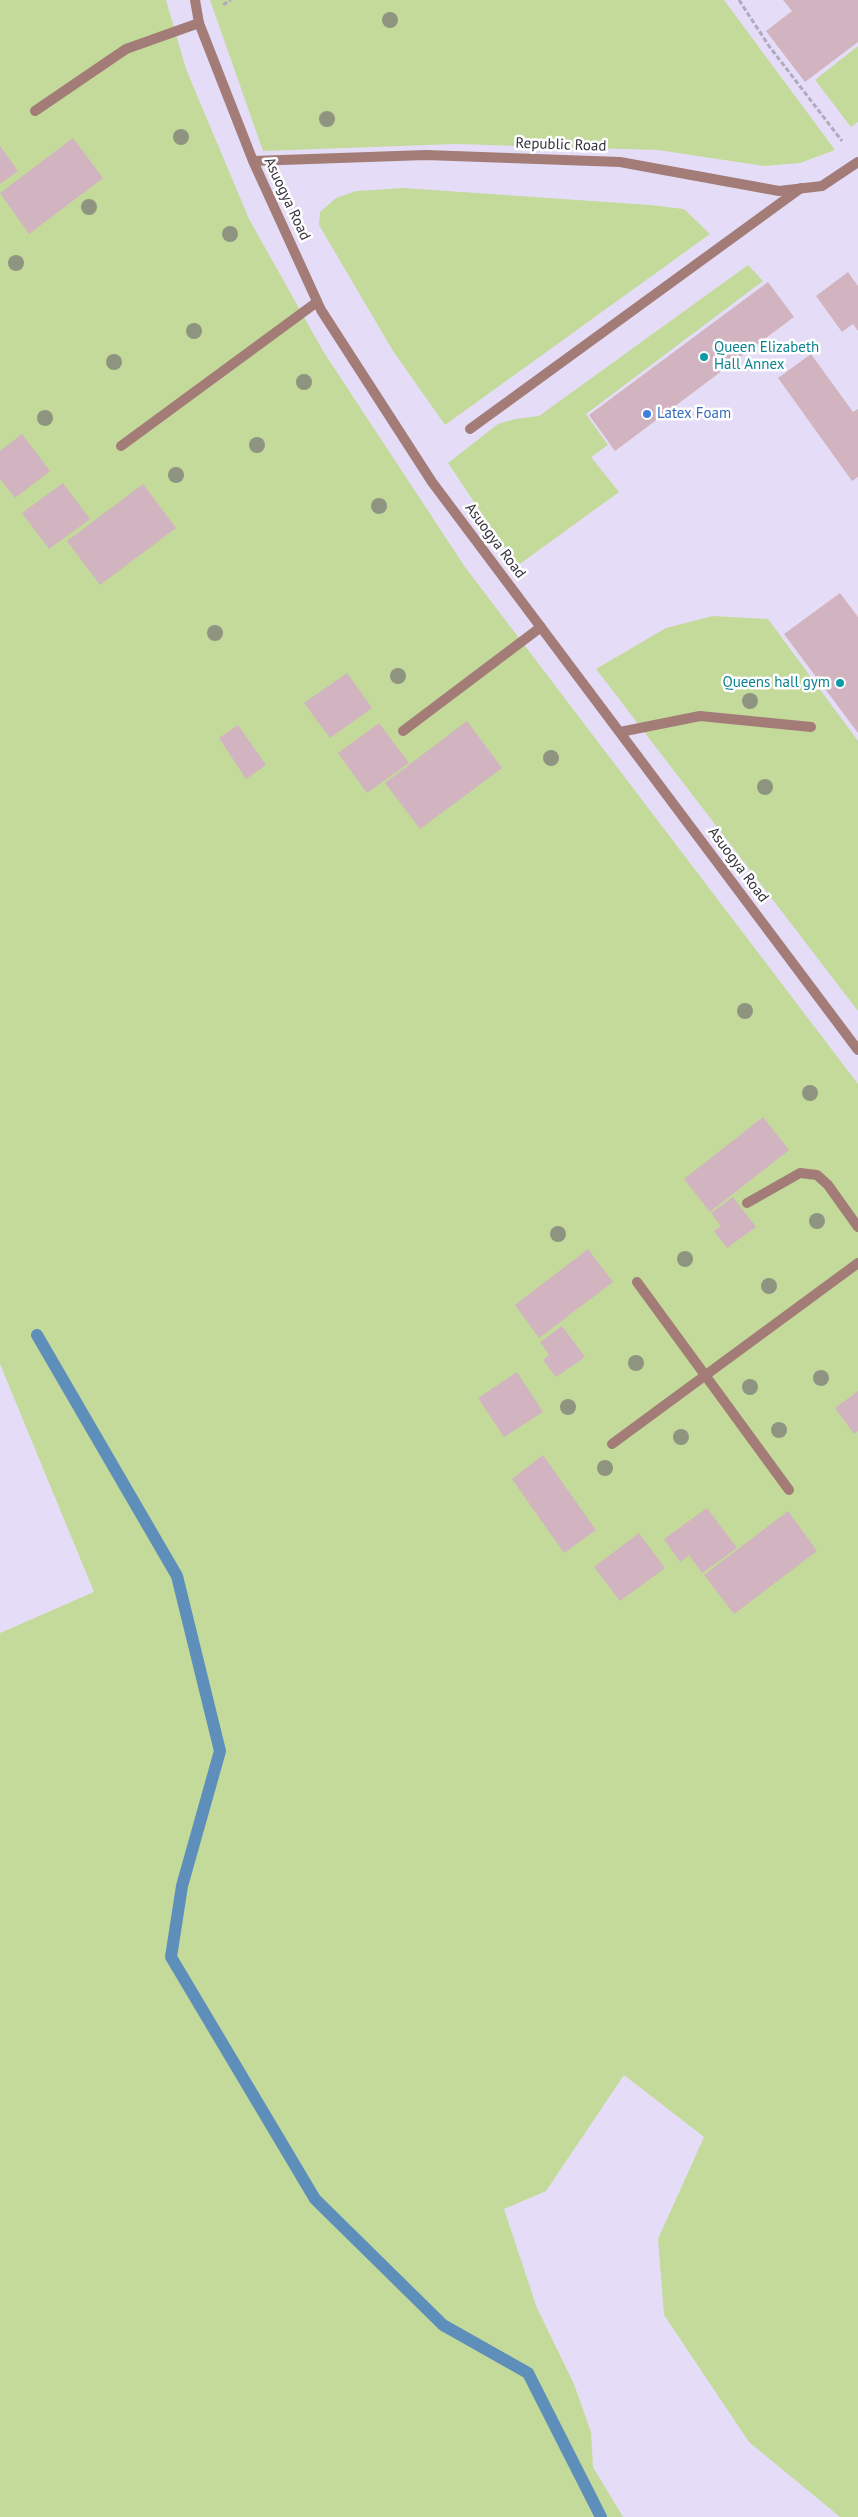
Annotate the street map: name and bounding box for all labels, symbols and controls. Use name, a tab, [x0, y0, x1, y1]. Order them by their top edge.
street label: Republic Road	[515, 134, 607, 156]
street label: Asuogya Road	[260, 155, 314, 243]
place label: Queen Elizabeth Hall Annex	[714, 339, 819, 374]
marker: Queen Elizabeth Hall Annex	[698, 351, 710, 363]
place label: Latex Foam	[657, 405, 731, 423]
marker: Latex Foam	[641, 408, 653, 420]
street label: Asuogya Road	[461, 500, 529, 582]
place label: Queens hall gym	[722, 674, 830, 692]
marker: Queens hall gym	[834, 677, 846, 689]
street label: Asuogya Road	[704, 824, 772, 906]

